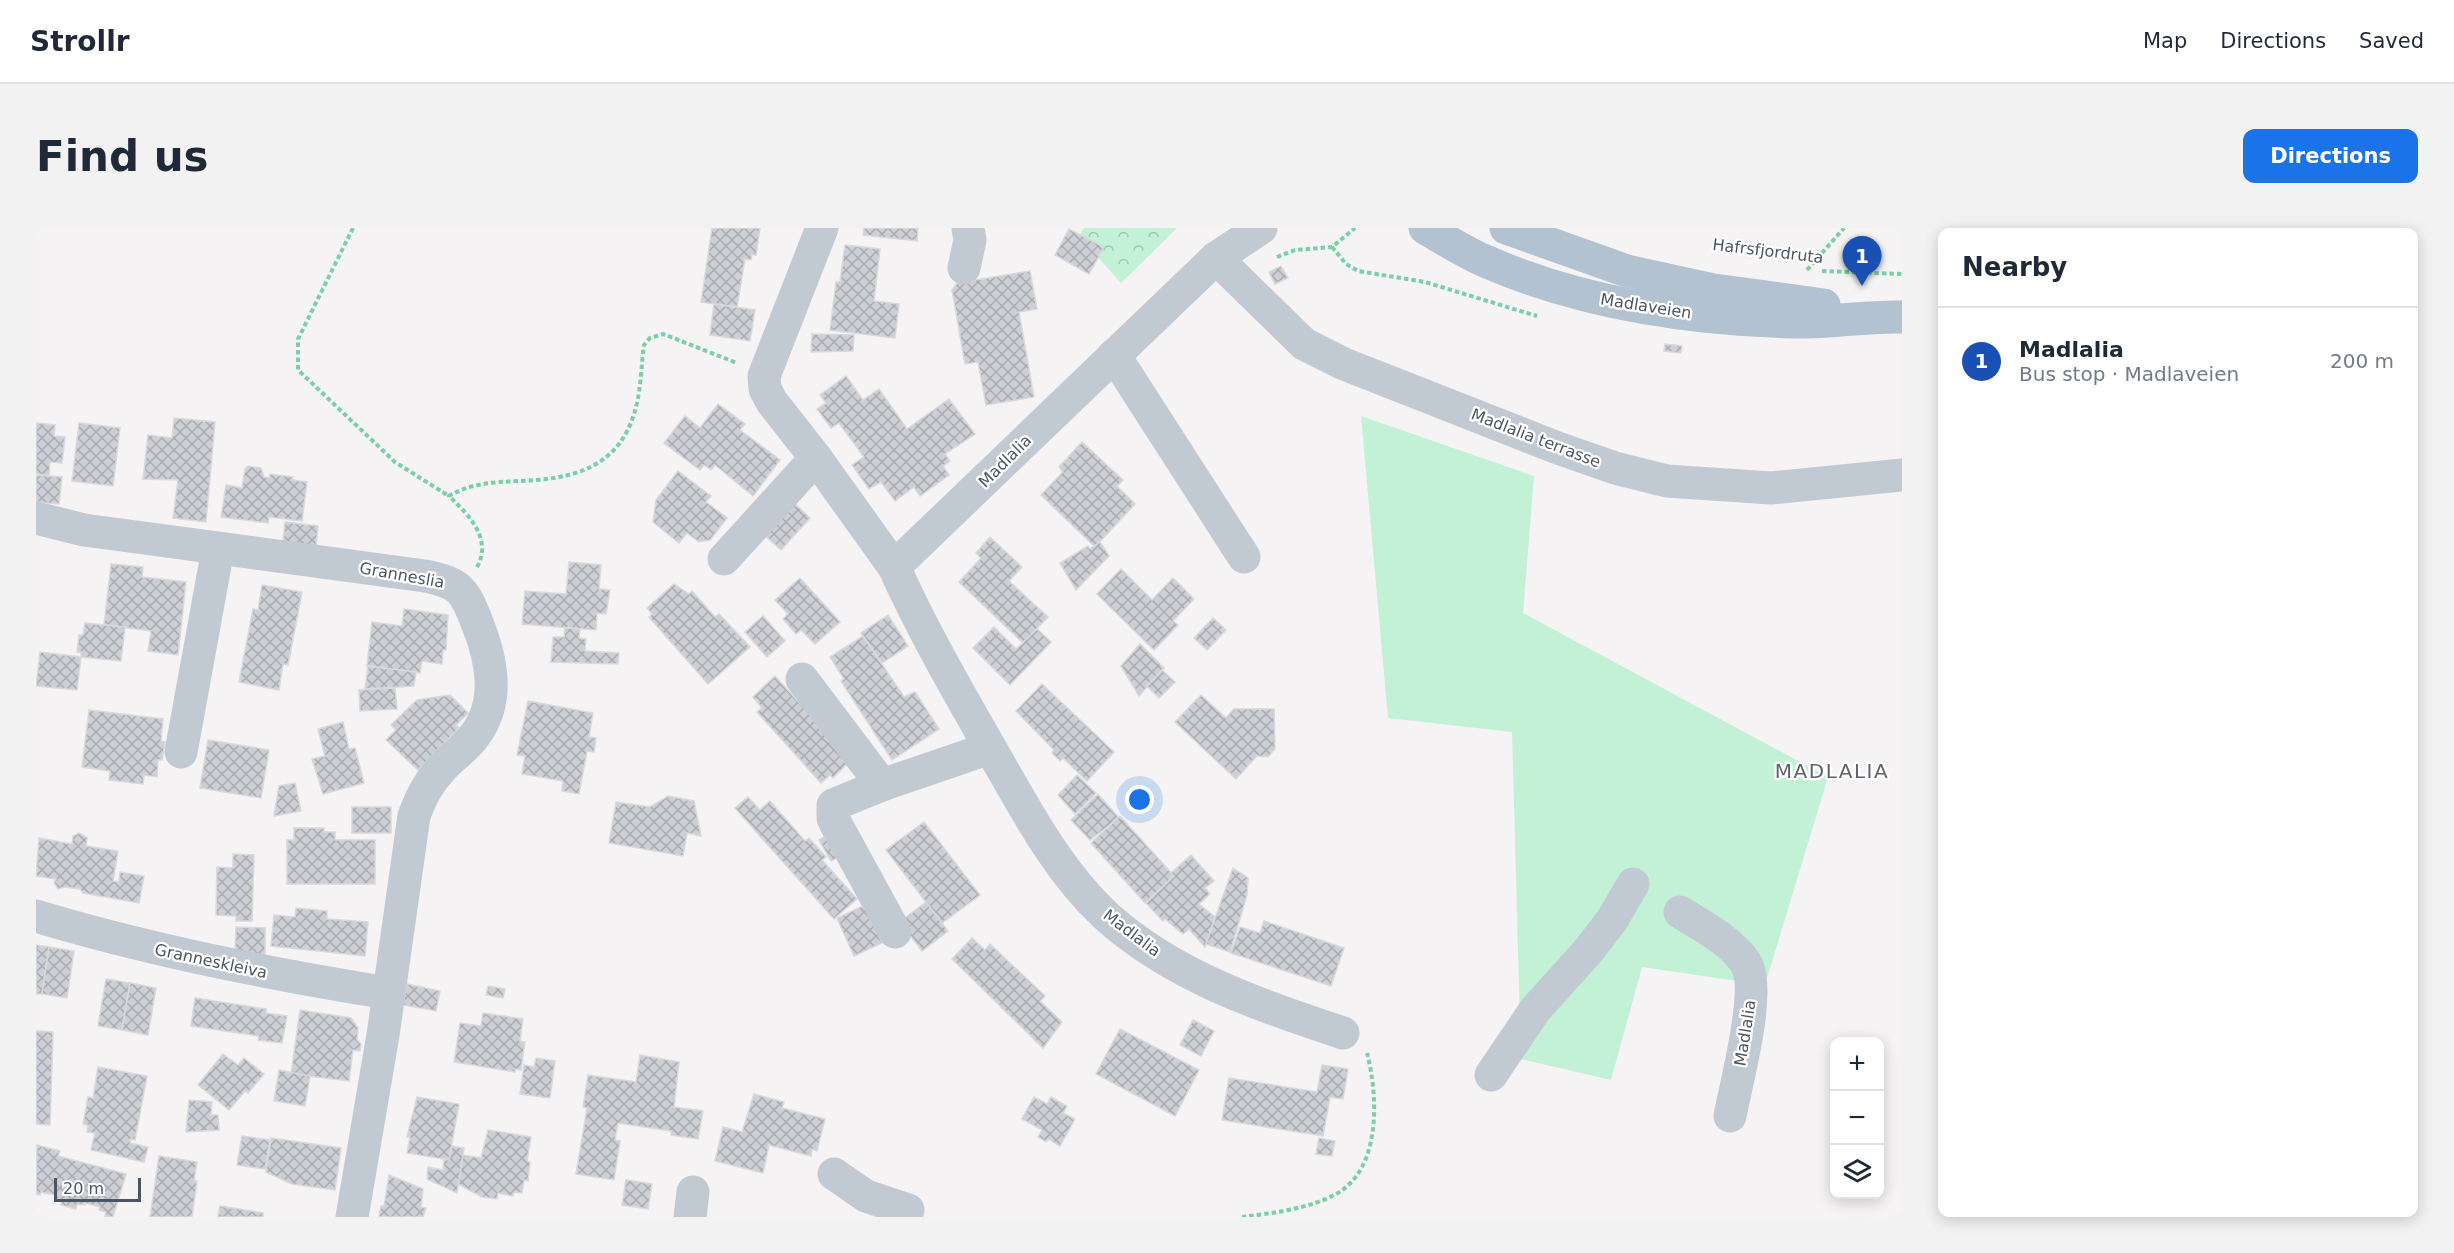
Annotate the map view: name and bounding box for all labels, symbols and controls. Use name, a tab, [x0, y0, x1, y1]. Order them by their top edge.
text: Strollr	[30, 25, 130, 58]
text: Map	[2143, 29, 2187, 53]
text: Directions	[2220, 29, 2326, 53]
text: Saved	[2359, 29, 2424, 53]
button: Directions	[2243, 129, 2418, 183]
text: Find us	[36, 132, 209, 181]
street label: Hafrsfjordruta	[1712, 235, 1824, 267]
pin: 1	[1842, 236, 1882, 286]
text: Nearby	[1962, 252, 2067, 282]
street label: Madlaveien	[1599, 289, 1693, 323]
text: Madlalia	[2019, 337, 2124, 362]
text: 1	[1975, 349, 1988, 373]
text: 200 m	[2330, 349, 2394, 373]
text: Bus stop · Madlaveien	[2019, 362, 2239, 386]
street label: Madlalia terrasse	[1469, 405, 1603, 471]
street label: Madlalia	[975, 431, 1035, 491]
street label: Granneslia	[358, 558, 446, 592]
district label: MADLALIA	[1775, 759, 1889, 783]
your location	[1125, 785, 1154, 814]
street label: Madlalia	[1100, 905, 1164, 961]
street label: Granneskleiva	[153, 940, 269, 982]
street label: Madlalia	[1730, 999, 1760, 1067]
map controls	[1830, 1037, 1884, 1199]
button: +	[1830, 1037, 1884, 1091]
button: −	[1830, 1091, 1884, 1145]
button: layers	[1830, 1145, 1884, 1199]
scale bar	[54, 1175, 141, 1202]
text: 20 m	[63, 1179, 104, 1198]

